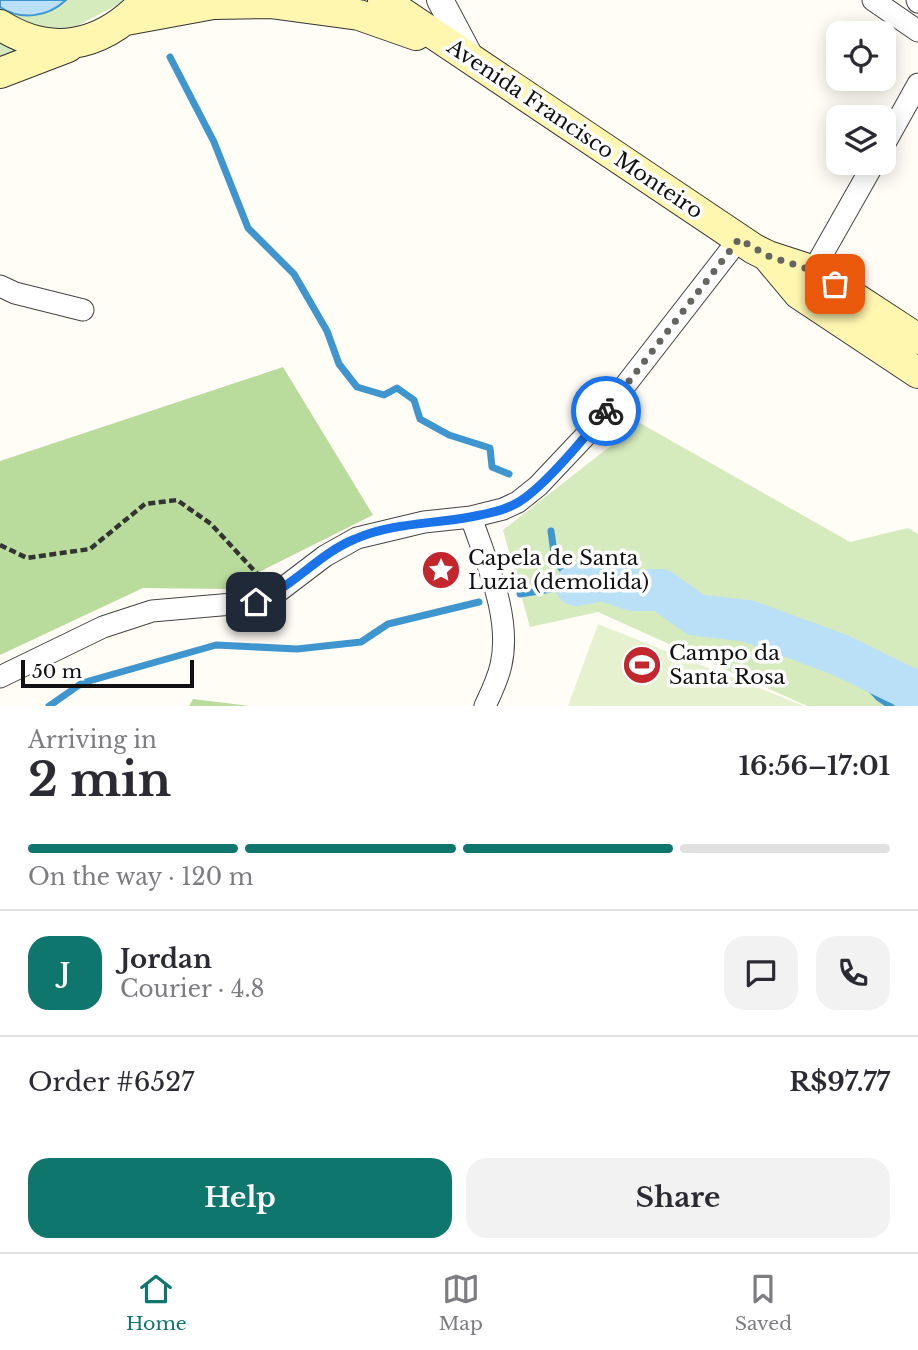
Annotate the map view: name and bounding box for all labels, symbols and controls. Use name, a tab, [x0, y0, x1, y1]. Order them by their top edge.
map controls	[826, 21, 896, 175]
button: locate	[826, 21, 896, 91]
street label: Avenida Francisco Monteiro	[441, 33, 708, 224]
button: layers	[826, 105, 896, 175]
pin	[805, 254, 865, 314]
icon: bag	[816, 265, 854, 303]
courier	[571, 376, 641, 446]
icon: bike	[587, 392, 625, 430]
place label: Capela de Santa Luzia (demolida)	[468, 545, 649, 595]
place icon: Capela de Santa Luzia (demolida)	[420, 549, 462, 591]
pin	[226, 572, 286, 632]
icon: home	[237, 583, 275, 621]
place label: Campo da Santa Rosa	[669, 640, 786, 690]
sports icon: Campo da Santa Rosa	[621, 644, 663, 686]
scale bar	[21, 657, 194, 689]
text: 50 m	[32, 660, 82, 683]
text: Arriving in	[28, 726, 157, 754]
text: 16:56–17:01	[739, 750, 890, 782]
text: 2 min	[28, 751, 171, 808]
text: On the way · 120 m	[28, 863, 253, 891]
button: chat	[724, 936, 798, 1010]
button: phone	[816, 936, 890, 1010]
text: Jordan	[120, 943, 212, 975]
text: J	[60, 957, 70, 989]
text: Courier · 4.8	[120, 975, 265, 1003]
text: Order #6527	[28, 1066, 194, 1098]
text: R$97.77	[789, 1066, 890, 1098]
button: Help	[28, 1158, 452, 1238]
button: Share	[466, 1158, 890, 1238]
tab: Home	[126, 1270, 187, 1335]
tab: Map	[439, 1270, 483, 1335]
tab: Saved	[735, 1270, 792, 1335]

